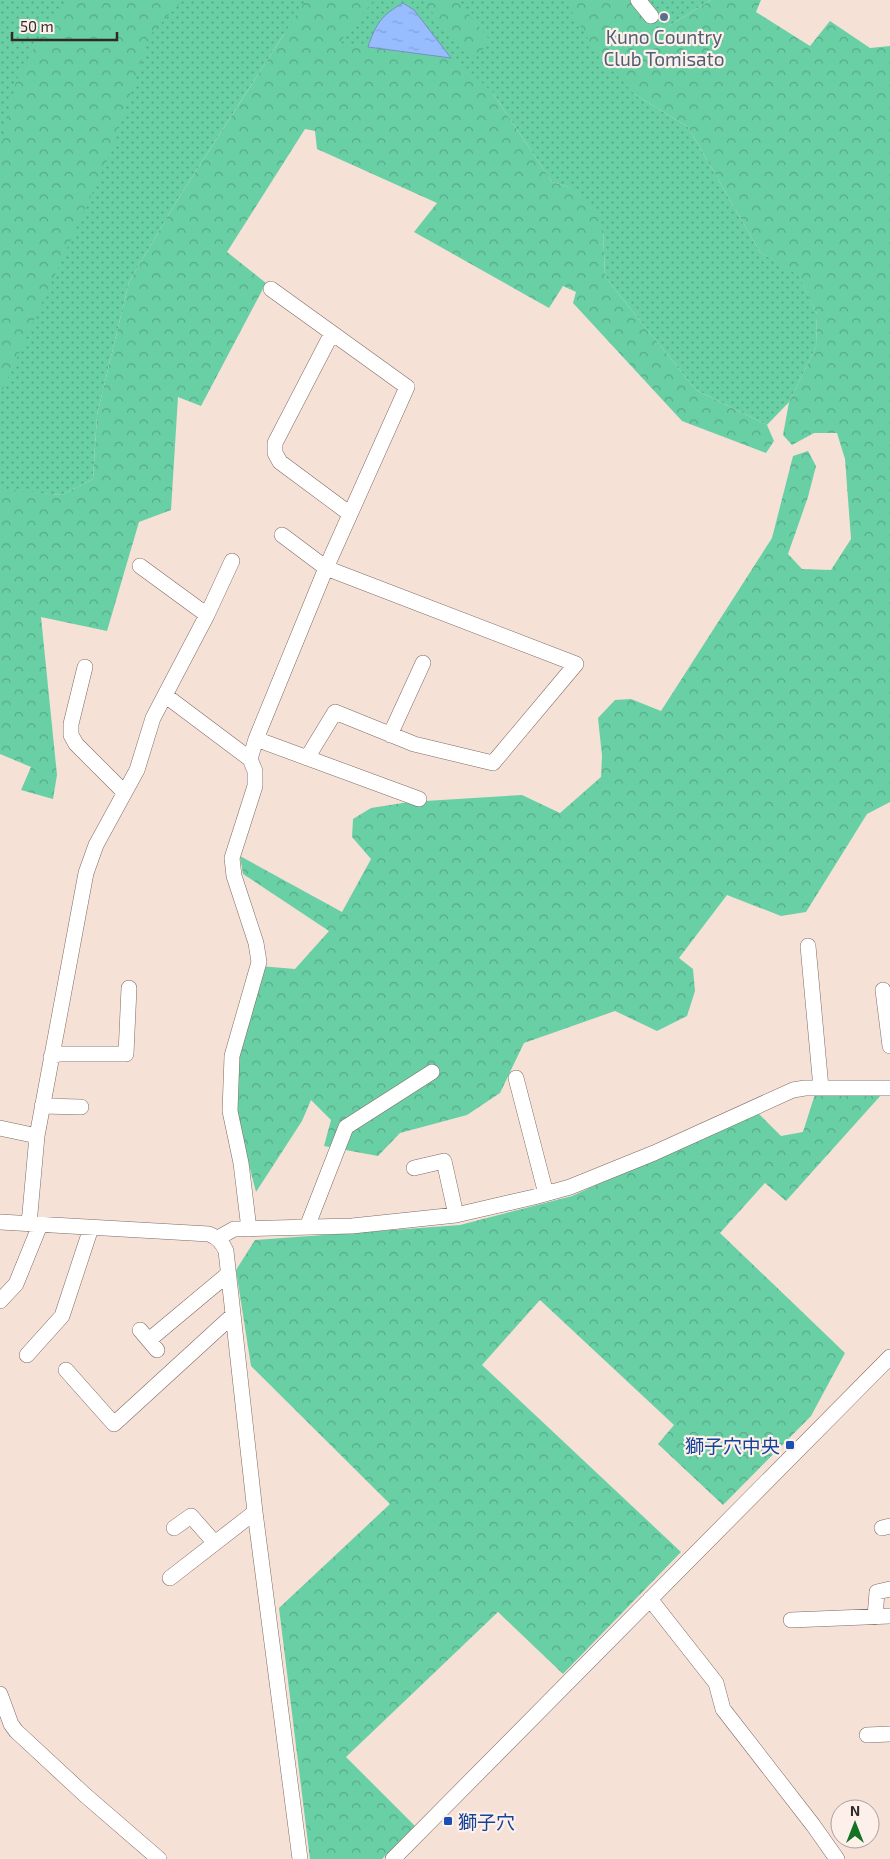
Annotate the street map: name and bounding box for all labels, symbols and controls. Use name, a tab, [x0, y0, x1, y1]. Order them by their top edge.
scale bar	[12, 10, 118, 42]
marker: Kuno Country Club Tomisato	[658, 11, 670, 23]
text: 50 m	[20, 17, 54, 35]
place label: Kuno Country Club Tomisato	[603, 25, 725, 70]
place label: 獅子穴中央	[685, 1434, 780, 1457]
marker: 獅子穴中央	[784, 1439, 796, 1451]
north arrow	[830, 1799, 880, 1849]
text: N	[850, 1802, 860, 1819]
place label: 獅子穴	[458, 1810, 515, 1833]
marker: 獅子穴	[442, 1815, 454, 1827]

